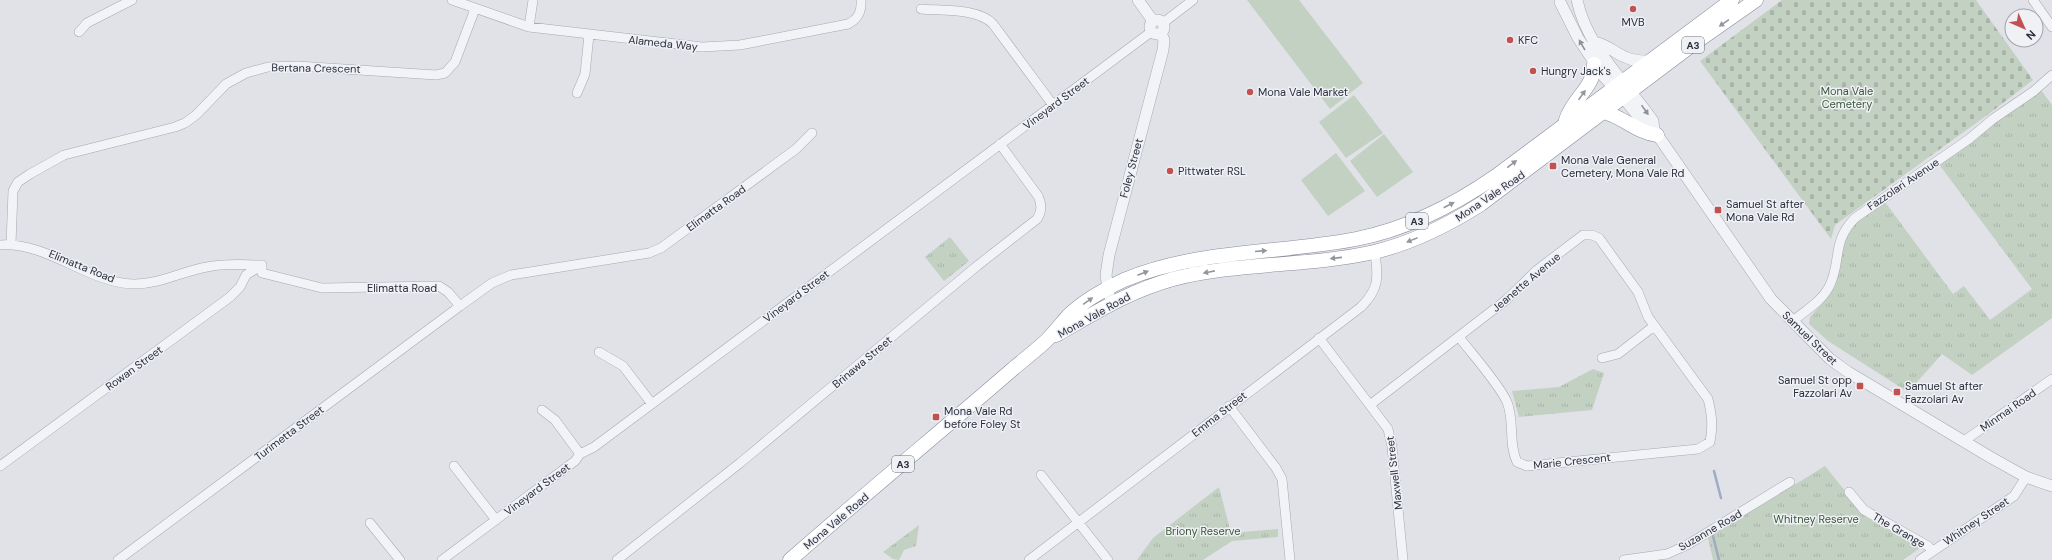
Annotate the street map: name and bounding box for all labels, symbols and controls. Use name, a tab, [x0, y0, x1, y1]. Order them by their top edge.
marker: MVB	[1628, 4, 1638, 14]
north arrow	[2004, 8, 2044, 48]
place label: MVB	[1621, 15, 1645, 29]
one-way arrow	[1719, 19, 1729, 27]
text: N	[2023, 27, 2039, 43]
street label: Alameda Way	[628, 32, 698, 54]
place label: KFC	[1518, 33, 1538, 47]
marker: KFC	[1505, 35, 1515, 45]
road number: A3	[1682, 37, 1704, 53]
one-way arrow	[1578, 39, 1585, 51]
street label: Bertana Crescent	[271, 60, 361, 76]
place label: Hungry Jack's	[1541, 64, 1611, 78]
marker: Hungry Jack's	[1528, 66, 1538, 76]
street label: Vineyard Street	[1020, 74, 1092, 132]
park label: Mona Vale Cemetery	[1821, 84, 1873, 111]
place label: Mona Vale Market	[1258, 85, 1348, 99]
marker: Mona Vale Market	[1245, 87, 1255, 97]
one-way arrow	[1577, 90, 1585, 100]
one-way arrow	[1641, 104, 1649, 115]
street label: Foley Street	[1116, 137, 1146, 199]
place label: Mona Vale General Cemetery, Mona Vale Rd	[1561, 153, 1684, 180]
street label: Fazzolari Avenue	[1864, 155, 1942, 213]
one-way arrow	[1507, 159, 1518, 168]
marker: Mona Vale General Cemetery, Mona Vale Rd	[1548, 161, 1558, 171]
place label: Pittwater RSL	[1178, 164, 1246, 178]
marker: Pittwater RSL	[1165, 166, 1175, 176]
street label: Mona Vale Road	[1453, 168, 1528, 224]
street label: Elimatta Road	[684, 182, 749, 234]
place label: Samuel St after Mona Vale Rd	[1726, 197, 1804, 224]
one-way arrow	[1444, 202, 1455, 208]
marker: Samuel St after Mona Vale Rd	[1713, 205, 1723, 215]
road number: A3	[1406, 213, 1428, 229]
one-way arrow	[1405, 237, 1417, 243]
street label: Elimatta Road	[47, 246, 117, 286]
one-way arrow	[1255, 247, 1267, 254]
street label: Jeanette Avenue	[1489, 249, 1563, 315]
one-way arrow	[1330, 255, 1342, 261]
street label: Vineyard Street	[760, 267, 832, 325]
one-way arrow	[1138, 269, 1150, 275]
one-way arrow	[1203, 269, 1215, 275]
street label: Elimatta Road	[367, 281, 437, 295]
street label: Mona Vale Road	[1055, 289, 1133, 341]
one-way arrow	[1083, 297, 1093, 305]
street label: Samuel Street	[1779, 308, 1841, 368]
street label: Brinawa Street	[829, 333, 895, 391]
street label: Rowan Street	[103, 343, 165, 393]
place label: Samuel St opp Fazzolari Av	[1778, 373, 1852, 400]
place label: Samuel St after Fazzolari Av	[1905, 379, 1983, 406]
marker: Samuel St opp Fazzolari Av	[1855, 381, 1865, 391]
street label: Minmai Road	[1977, 386, 2039, 434]
marker: Samuel St after Fazzolari Av	[1892, 387, 1902, 397]
street label: Emma Street	[1189, 388, 1249, 440]
street label: Turimetta Street	[252, 402, 326, 464]
place label: Mona Vale Rd before Foley St	[944, 404, 1021, 431]
marker: Mona Vale Rd before Foley St	[931, 412, 941, 422]
street label: Maxwell Street	[1383, 435, 1405, 511]
street label: Marie Crescent	[1533, 450, 1611, 472]
road number: A3	[892, 456, 914, 472]
street label: Vineyard Street	[501, 460, 573, 518]
street label: Mona Vale Road	[800, 490, 872, 552]
street label: Whitney Street	[1940, 494, 2012, 548]
street label: Suzanne Road	[1676, 506, 1744, 554]
street label: The Grange	[1870, 509, 1928, 551]
park label: Whitney Reserve	[1773, 512, 1859, 526]
park label: Briony Reserve	[1165, 524, 1241, 538]

